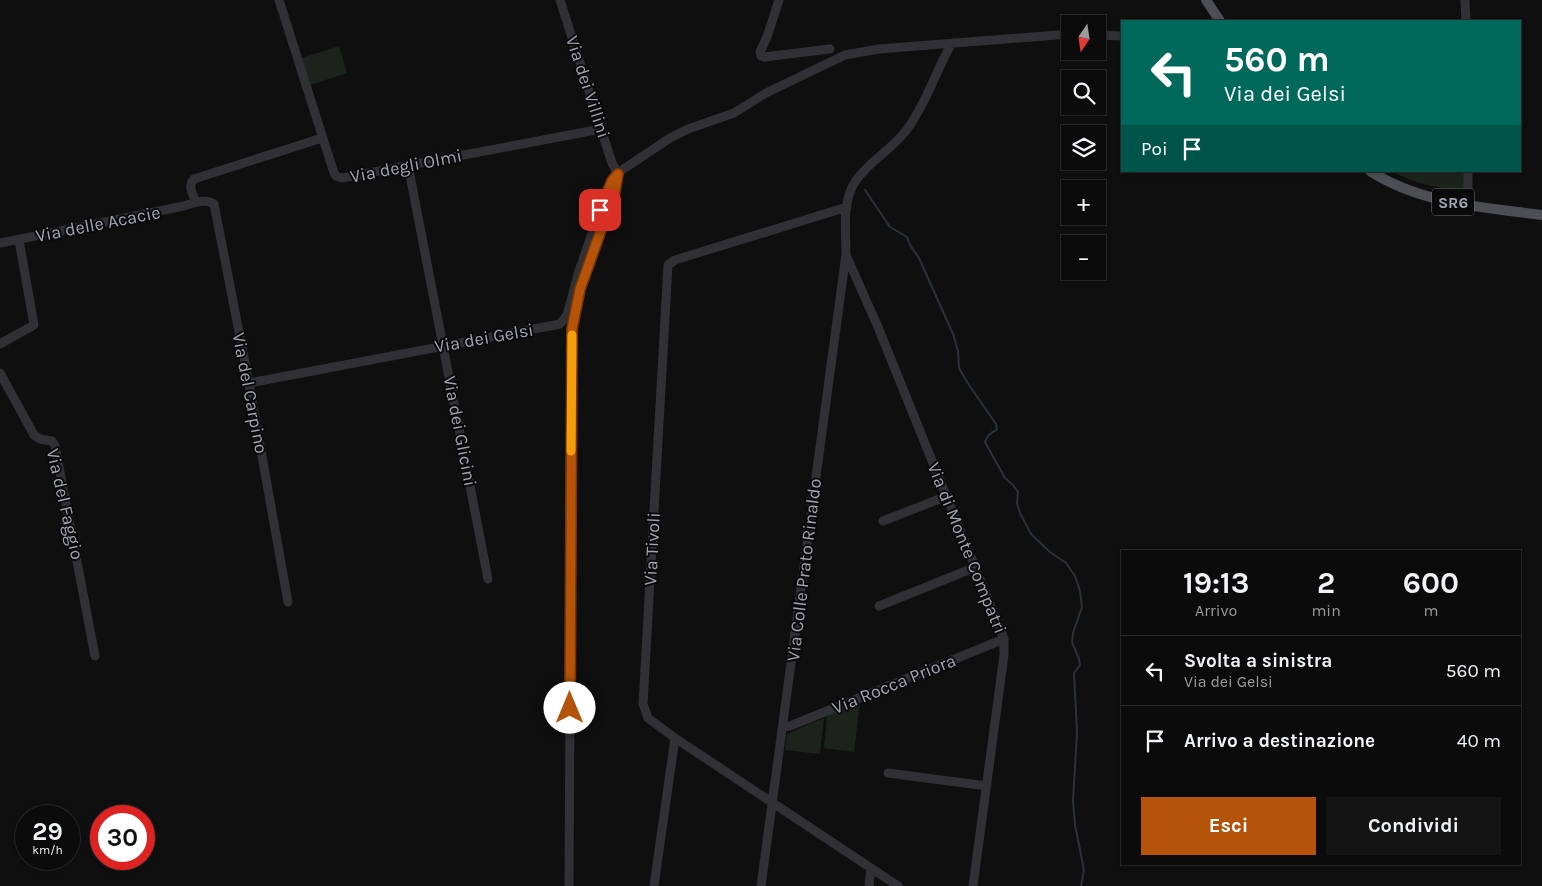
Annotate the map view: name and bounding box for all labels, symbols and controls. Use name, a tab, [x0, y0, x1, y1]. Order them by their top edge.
north arrow	[1061, 15, 1106, 60]
map controls	[1061, 15, 1106, 280]
street label: Via dei Villini	[561, 33, 615, 141]
text: 560 m	[1224, 39, 1330, 80]
icon: left	[1141, 40, 1206, 105]
button: search	[1061, 70, 1106, 115]
text: Via dei Gelsi	[1224, 81, 1346, 107]
button: layers	[1061, 125, 1106, 170]
icon: arrive	[1178, 135, 1206, 163]
text: Poi	[1141, 138, 1168, 160]
street label: Via degli Olmi	[348, 144, 464, 188]
button: +	[1061, 180, 1106, 225]
road number: SR6	[1432, 188, 1474, 216]
pin	[579, 189, 621, 231]
icon: arrive	[586, 196, 614, 224]
street label: Via delle Acacie	[34, 201, 162, 247]
button: −	[1061, 235, 1106, 280]
street label: Via dei Gelsi	[433, 318, 535, 358]
street label: Via del Carpino	[227, 331, 273, 455]
street label: Via dei Glicini	[439, 374, 481, 488]
street label: Via del Faggio	[42, 446, 88, 562]
street label: Via di Monte Compatri	[923, 459, 1011, 637]
street label: Via Colle Prato Rinaldo	[782, 477, 826, 663]
street label: Via Tivoli	[639, 512, 665, 586]
text: 19:13	[1183, 565, 1249, 601]
text: 2	[1317, 565, 1335, 601]
text: 600	[1403, 565, 1459, 601]
text: Arrivo	[1195, 601, 1237, 620]
text: min	[1311, 601, 1341, 620]
text: m	[1423, 601, 1438, 620]
street label: Via Rocca Priora	[829, 649, 959, 719]
text: Svolta a sinistra	[1184, 650, 1332, 672]
icon: left	[1141, 657, 1169, 685]
text: 560 m	[1446, 660, 1501, 682]
text: Via dei Gelsi	[1184, 672, 1273, 691]
position arrow	[543, 681, 595, 733]
icon: arrive	[1141, 727, 1169, 755]
text: Arrivo a destinazione	[1184, 730, 1375, 752]
text: 40 m	[1457, 730, 1501, 752]
button: Esci	[1141, 797, 1316, 855]
button: Condividi	[1326, 797, 1501, 855]
speed limit sign: 30	[90, 805, 155, 870]
text: 29	[32, 817, 63, 846]
text: km/h	[32, 843, 63, 857]

